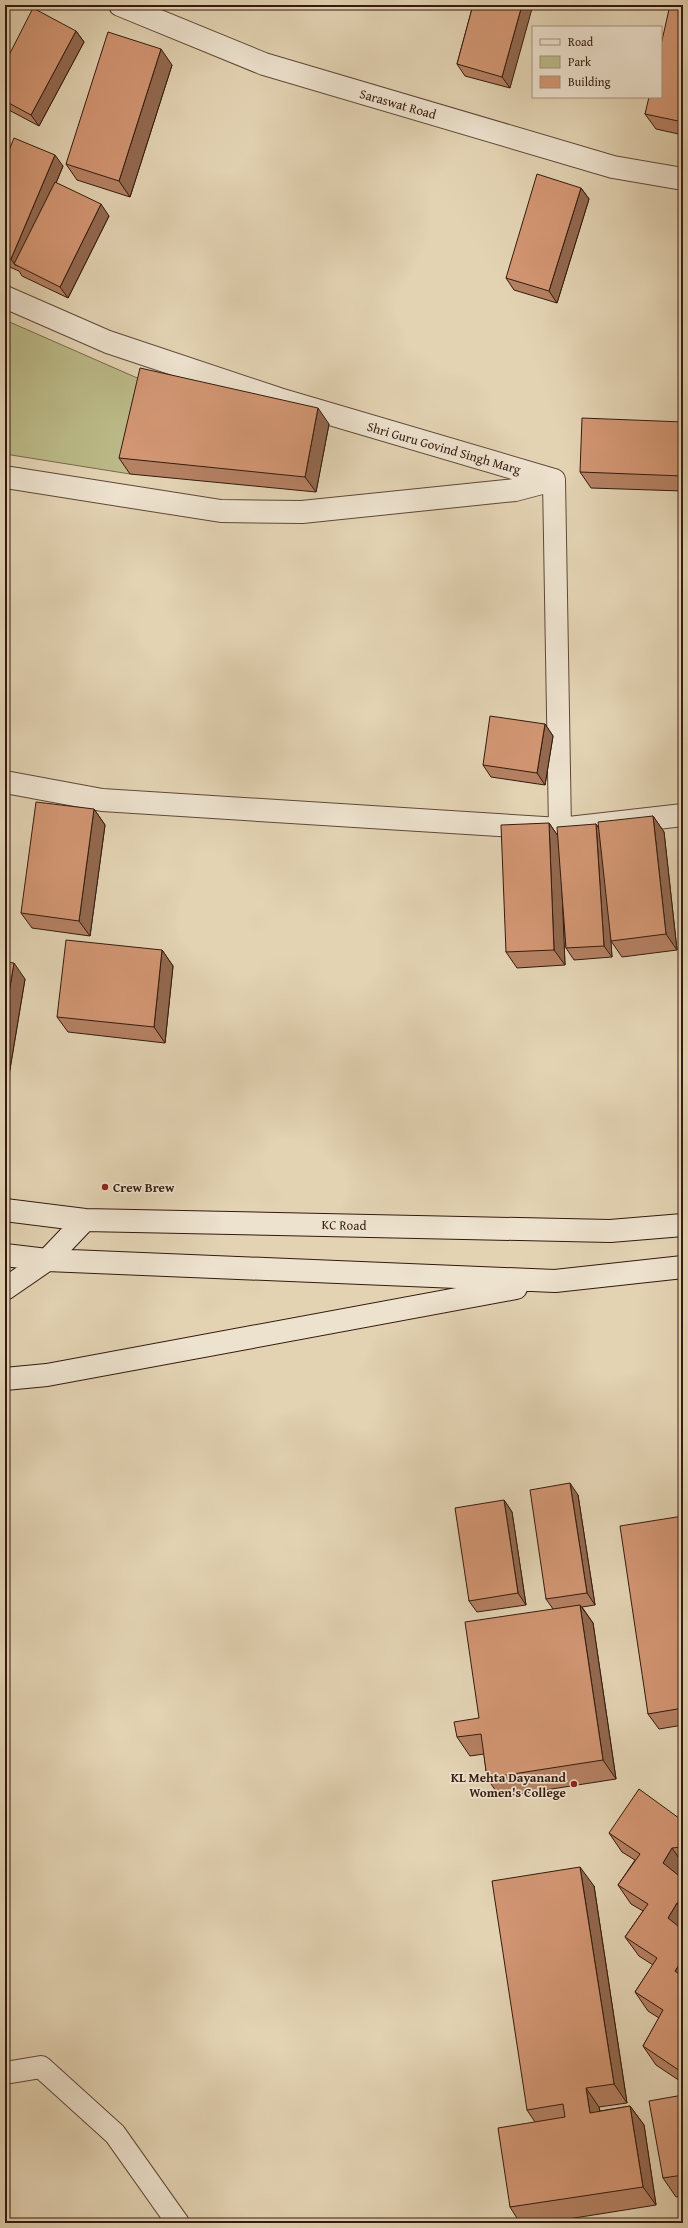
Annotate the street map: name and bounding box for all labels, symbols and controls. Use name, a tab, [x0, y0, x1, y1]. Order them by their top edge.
legend	[532, 26, 662, 98]
text: Road	[568, 33, 594, 50]
text: Park	[568, 53, 592, 70]
text: Building	[568, 73, 611, 90]
street label: Saraswat Road	[357, 84, 439, 124]
street label: Shri Guru Govind Singh Marg	[365, 417, 524, 479]
place label: Crew Brew	[113, 1178, 175, 1197]
marker: Crew Brew	[100, 1182, 110, 1192]
street label: KC Road	[321, 1215, 367, 1235]
place label: KL Mehta Dayanand Women's College	[451, 1768, 567, 1802]
marker: KL Mehta Dayanand Women's College	[569, 1779, 579, 1789]

